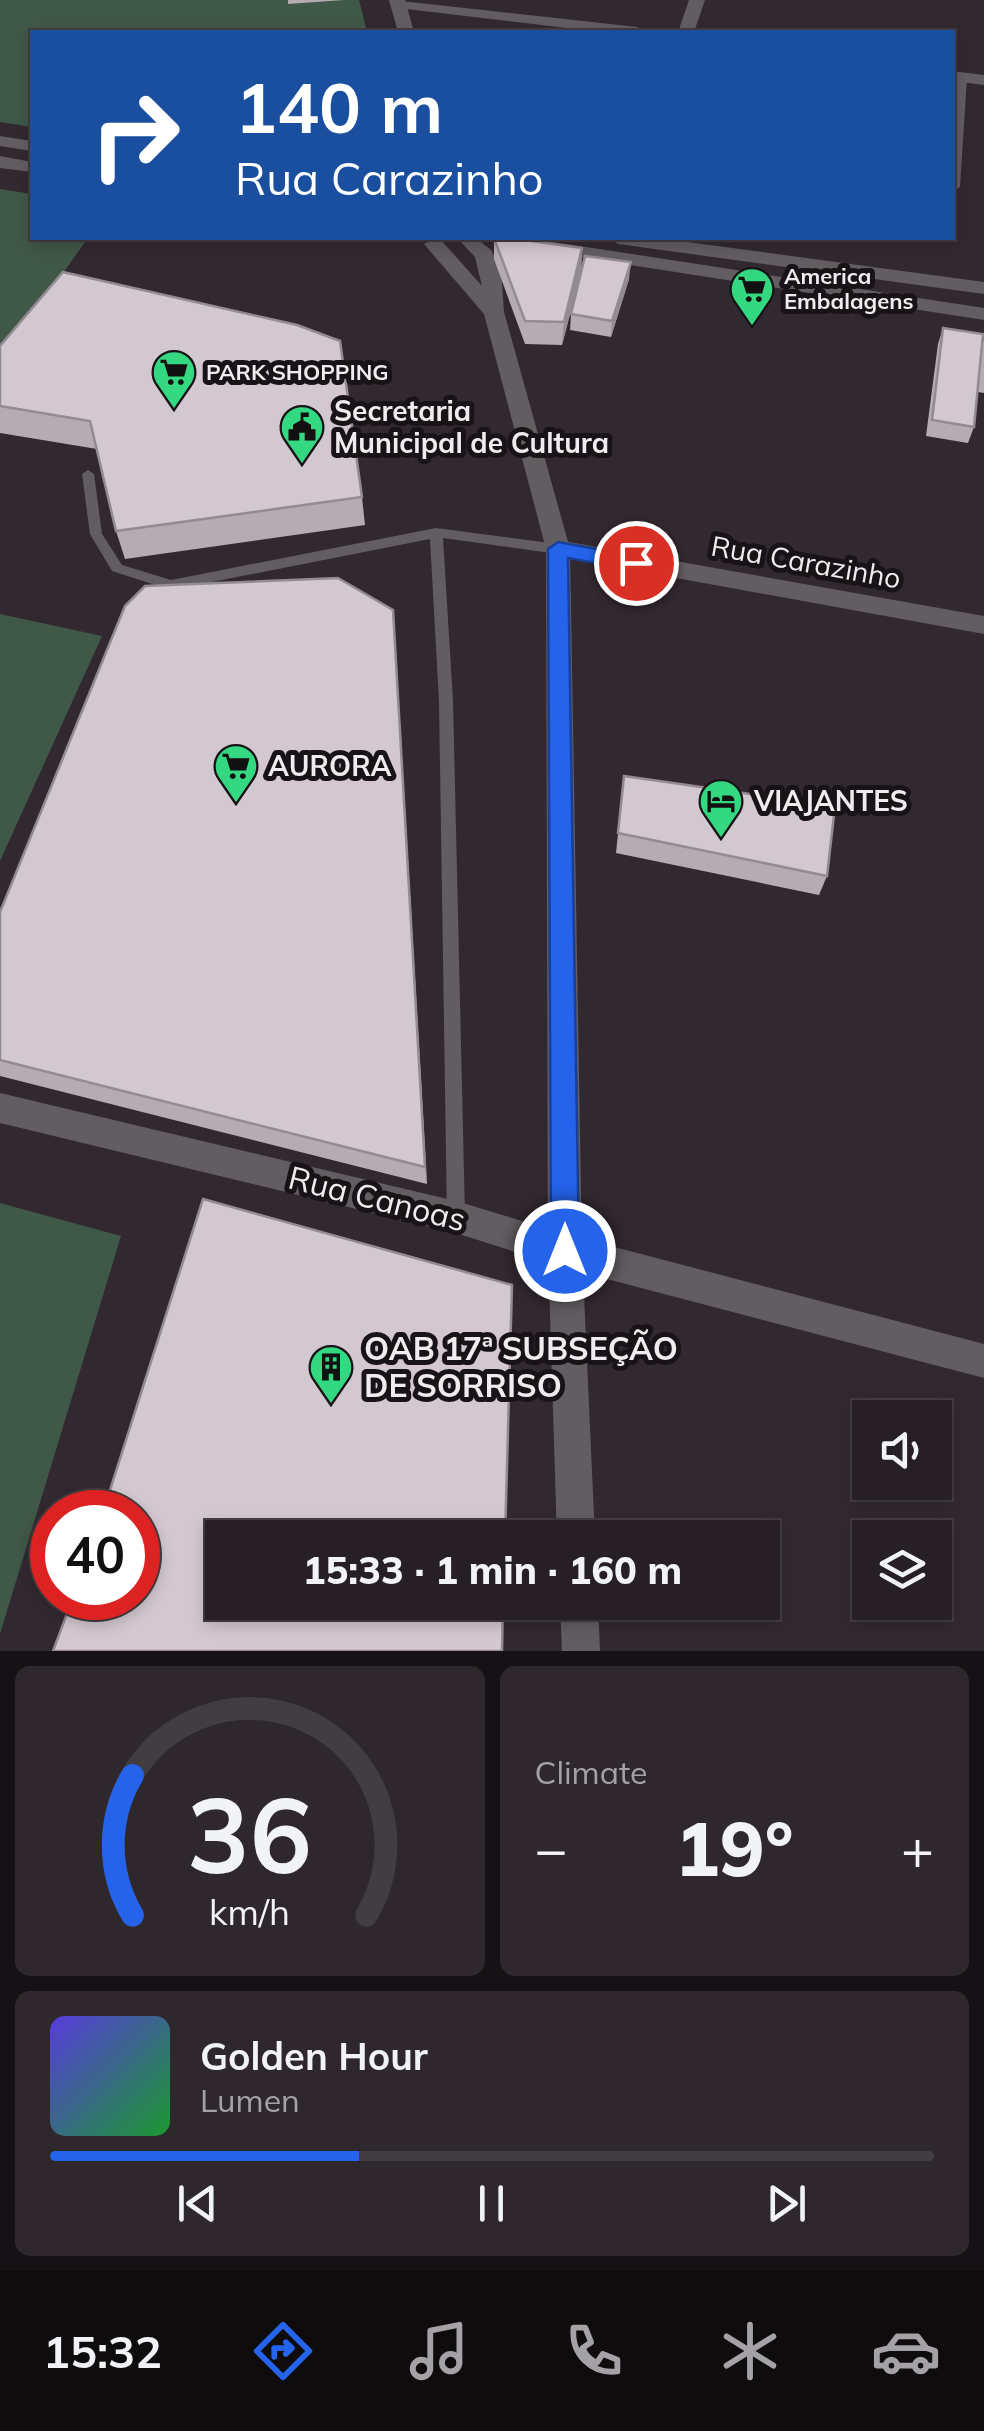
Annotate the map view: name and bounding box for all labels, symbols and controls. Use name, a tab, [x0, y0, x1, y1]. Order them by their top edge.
text: 140 m	[235, 63, 443, 151]
icon: right	[70, 70, 200, 200]
text: Rua Carazinho	[235, 150, 544, 206]
place label: America Embalagens	[784, 262, 914, 315]
supermarket icon: America Embalagens	[729, 266, 775, 327]
supermarket icon: PARK SHOPPING	[151, 349, 197, 410]
place label: PARK SHOPPING	[206, 358, 389, 386]
place label: Secretaria Municipal de Cultura	[334, 393, 609, 460]
public building icon: Secretaria Municipal de Cultura	[279, 404, 325, 465]
pin	[594, 521, 679, 606]
street label: Rua Carazinho	[709, 528, 904, 595]
icon: arrive	[609, 536, 664, 591]
supermarket icon: AURORA	[213, 743, 259, 804]
place label: AURORA	[268, 748, 391, 783]
hotel icon: VIAJANTES	[698, 778, 744, 839]
place label: VIAJANTES	[753, 783, 908, 818]
street label: Rua Canoas	[285, 1157, 470, 1239]
position arrow	[513, 1199, 617, 1303]
place label: OAB 17ª SUBSEÇÃO DE SORRISO	[364, 1328, 678, 1405]
building icon: OAB 17ª SUBSEÇÃO DE SORRISO	[308, 1344, 354, 1405]
map controls	[852, 1400, 952, 1620]
button: sound	[852, 1400, 952, 1500]
speed limit sign: 40	[30, 1490, 160, 1620]
button: layers	[852, 1520, 952, 1620]
text: 15:33 · 1 min · 160 m	[303, 1546, 682, 1594]
text: Climate	[535, 1752, 647, 1792]
text: 36	[187, 1768, 312, 1899]
text: 19°	[675, 1801, 794, 1895]
text: −	[535, 1814, 568, 1883]
text: +	[901, 1814, 934, 1883]
text: km/h	[209, 1889, 290, 1934]
text: Golden Hour	[200, 2032, 428, 2080]
text: Lumen	[200, 2080, 300, 2120]
icon: previous	[170, 2176, 225, 2231]
icon: pause	[464, 2176, 519, 2231]
icon: next	[759, 2176, 814, 2231]
icon: directions	[248, 2316, 318, 2386]
icon: music	[404, 2316, 474, 2386]
icon: phone	[559, 2316, 629, 2386]
icon: climate	[715, 2316, 785, 2386]
icon: car	[871, 2316, 941, 2386]
text: 15:32	[43, 2323, 162, 2379]

